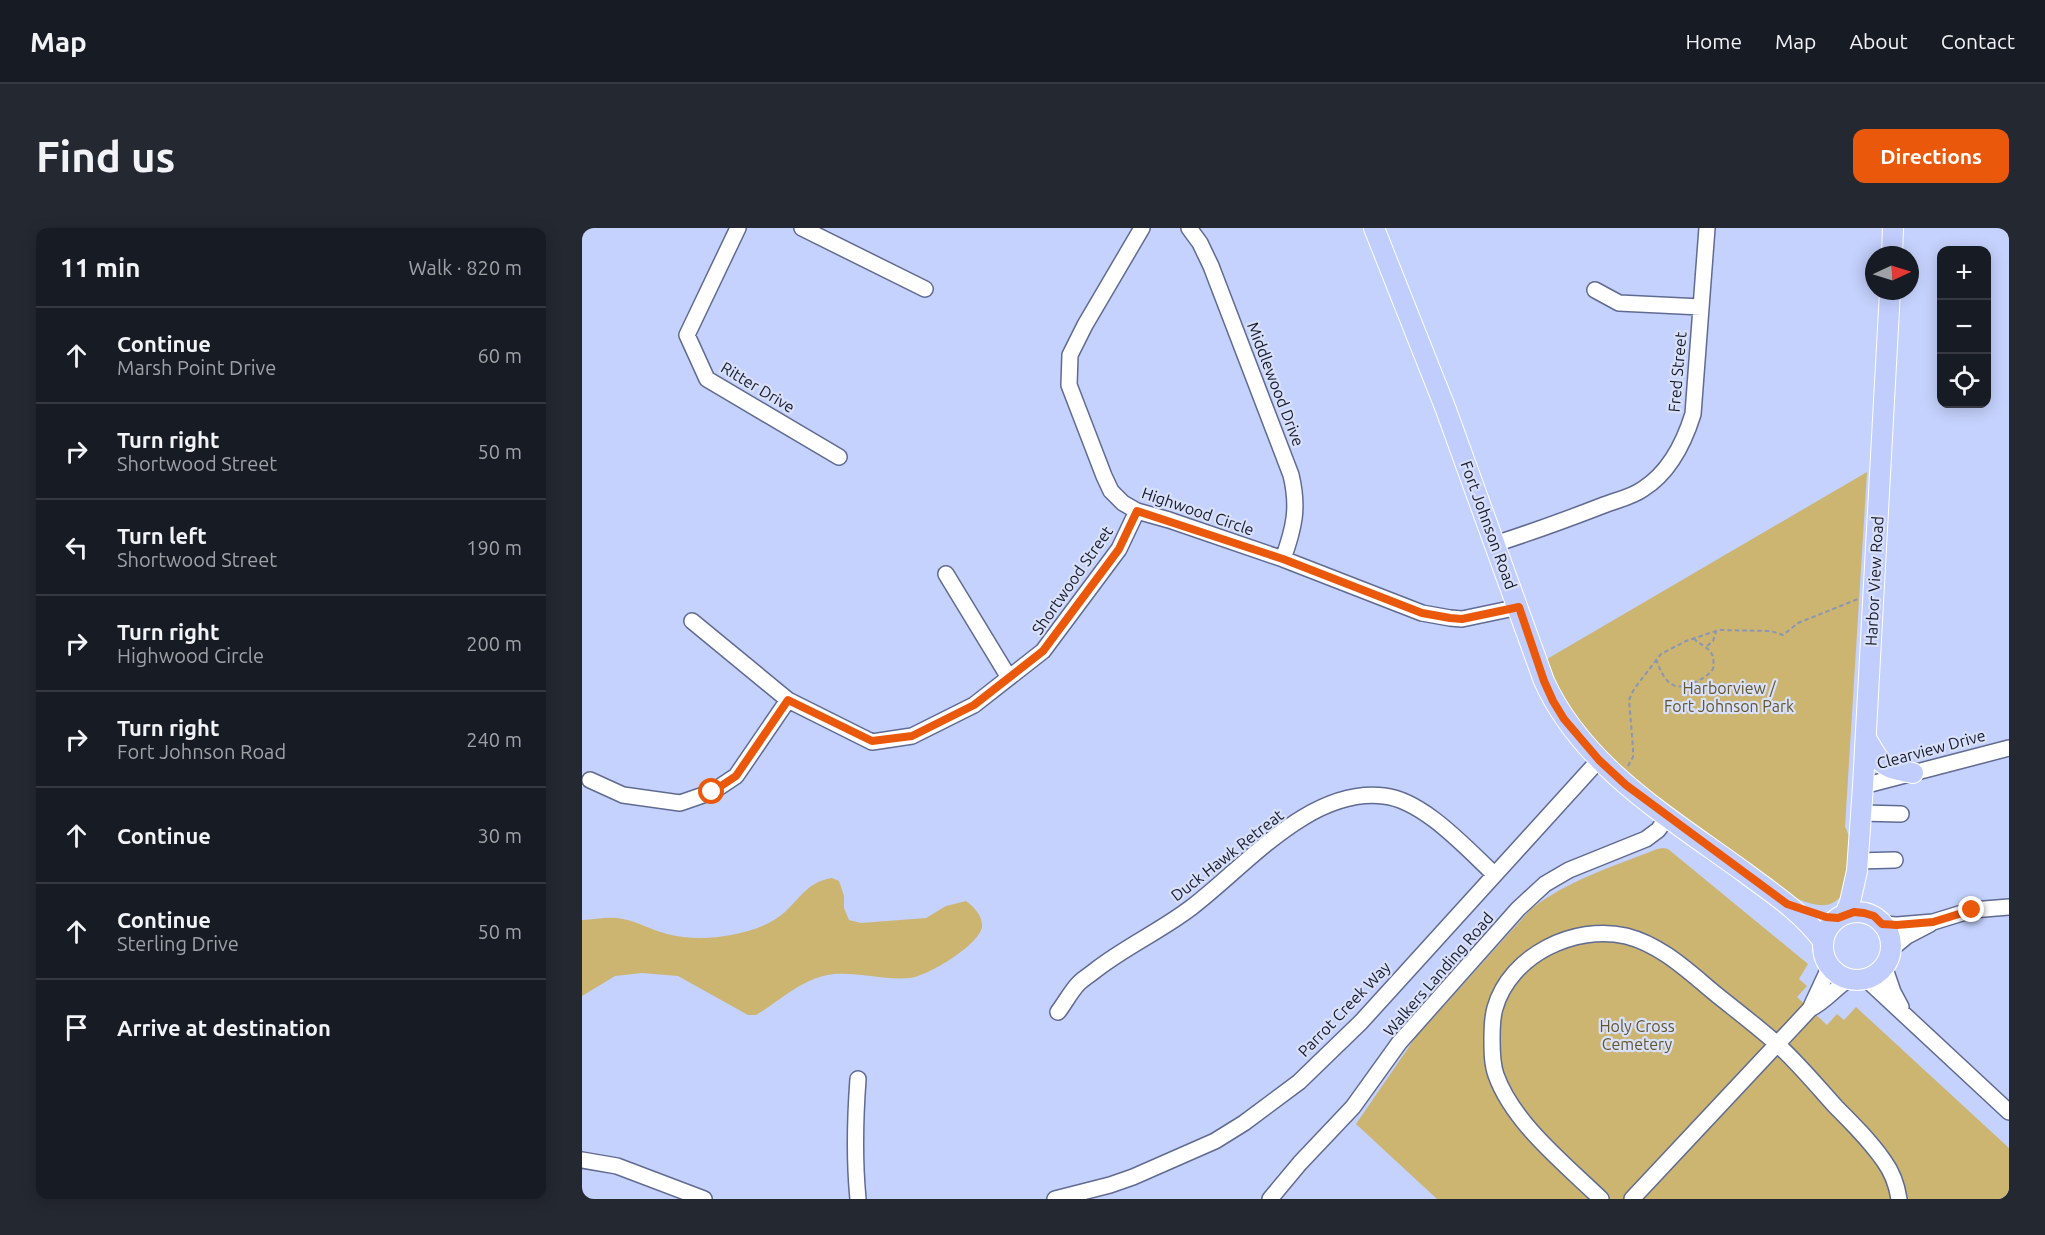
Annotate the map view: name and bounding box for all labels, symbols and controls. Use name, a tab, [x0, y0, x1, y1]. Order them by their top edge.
text: Map	[30, 26, 87, 57]
text: Home	[1685, 29, 1742, 53]
text: Map	[1775, 29, 1816, 53]
text: About	[1849, 29, 1908, 53]
text: Contact	[1941, 29, 2015, 53]
button: Directions	[1853, 129, 2009, 183]
text: Find us	[36, 133, 175, 180]
north arrow	[1865, 246, 1919, 300]
map controls	[1937, 246, 1991, 408]
button: +	[1937, 246, 1991, 300]
text: 11 min	[60, 253, 140, 282]
text: Walk · 820 m	[409, 256, 522, 279]
button: −	[1937, 300, 1991, 354]
street label: Middlewood Drive	[1244, 319, 1308, 449]
street label: Fred Street	[1665, 330, 1690, 413]
text: Continue	[117, 331, 211, 356]
icon: ahead	[60, 339, 93, 372]
text: 60 m	[478, 344, 522, 367]
button: locate	[1937, 354, 1991, 408]
text: Marsh Point Drive	[117, 356, 276, 379]
street label: Ritter Drive	[718, 358, 798, 416]
text: Turn right	[117, 427, 219, 452]
icon: right	[60, 435, 93, 468]
text: 50 m	[478, 440, 522, 463]
text: Shortwood Street	[117, 452, 277, 475]
street label: Fort Johnson Road	[1457, 458, 1521, 592]
street label: Highwood Circle	[1139, 483, 1257, 539]
street label: Harbor View Road	[1862, 515, 1886, 647]
street label: Shortwood Street	[1028, 522, 1117, 638]
text: Turn left	[117, 523, 207, 548]
icon: left	[60, 531, 93, 564]
text: 190 m	[466, 536, 522, 559]
text: Shortwood Street	[117, 548, 277, 571]
text: Turn right	[117, 619, 219, 644]
icon: right	[60, 627, 93, 660]
text: 200 m	[466, 632, 522, 655]
text: Highwood Circle	[117, 644, 264, 667]
park label: Harborview / Fort Johnson Park	[1664, 679, 1794, 715]
text: Turn right	[117, 715, 219, 740]
icon: right	[60, 723, 93, 756]
street label: Clearview Drive	[1875, 726, 1987, 772]
text: 240 m	[466, 728, 522, 751]
text: Fort Johnson Road	[117, 740, 286, 763]
route start	[698, 778, 724, 804]
street label: Duck Hawk Retreat	[1167, 805, 1287, 904]
icon: ahead	[60, 819, 93, 852]
text: Continue	[117, 823, 211, 848]
text: 30 m	[478, 824, 522, 847]
route end	[1958, 896, 1984, 922]
text: Continue	[117, 907, 211, 932]
street label: Walkers Landing Road	[1379, 909, 1497, 1039]
icon: ahead	[60, 915, 93, 948]
text: 50 m	[478, 920, 522, 943]
text: Sterling Drive	[117, 932, 239, 955]
street label: Parrot Creek Way	[1294, 958, 1394, 1060]
icon: arrive	[60, 1011, 93, 1044]
text: Arrive at destination	[117, 1015, 331, 1040]
park label: Holy Cross Cemetery	[1599, 1017, 1675, 1053]

